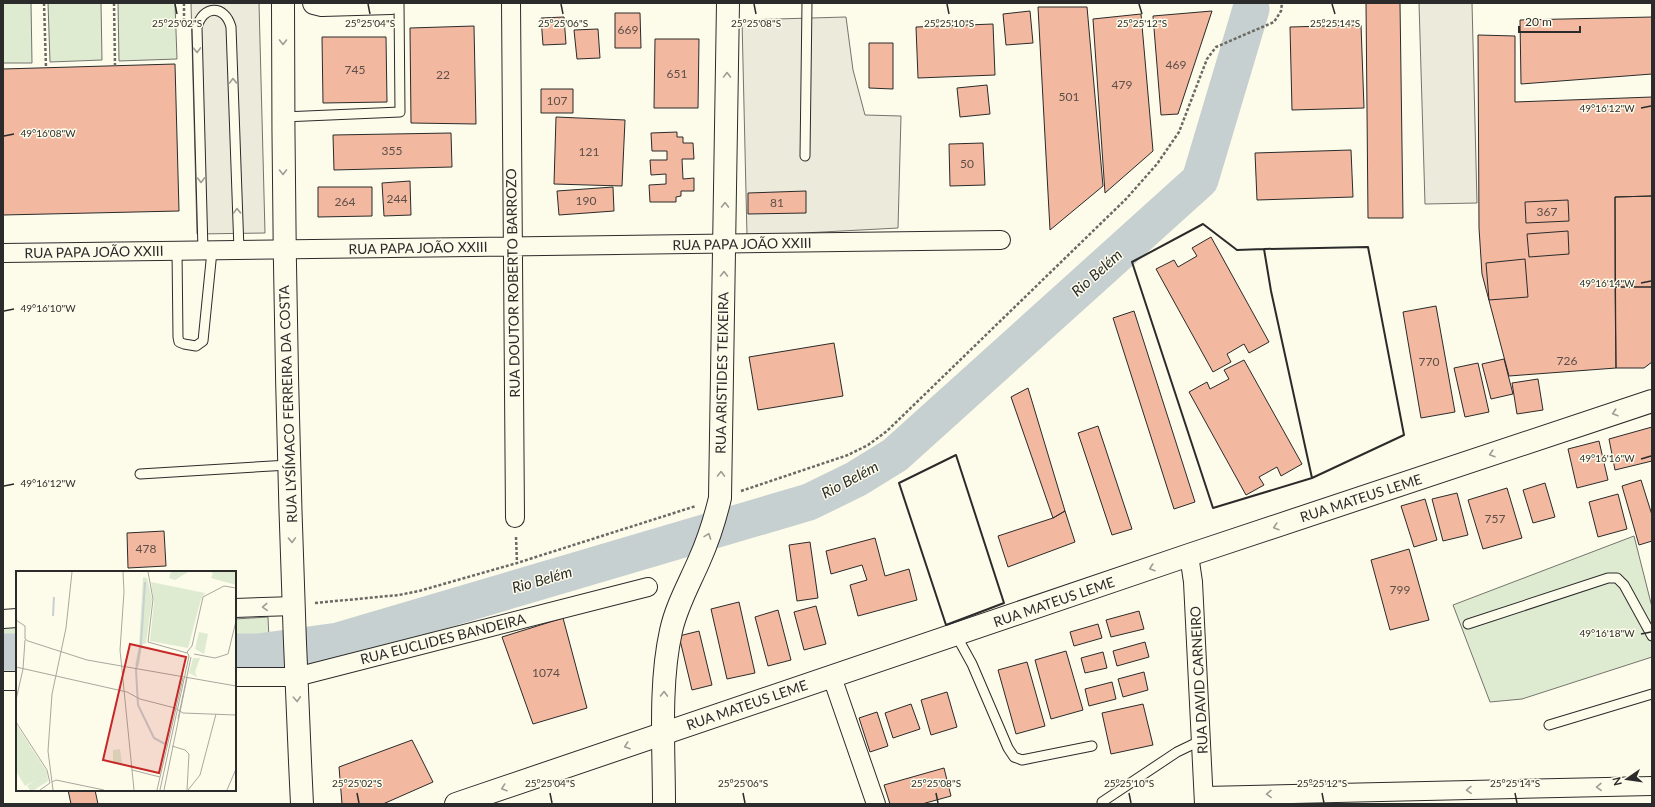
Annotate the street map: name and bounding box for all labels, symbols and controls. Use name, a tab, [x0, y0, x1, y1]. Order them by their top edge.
scale bar	[1519, 8, 1580, 34]
text: 20 m	[1525, 14, 1552, 29]
text: 25°25'02"S	[152, 17, 202, 29]
text: 25°25'04"S	[345, 17, 395, 29]
text: 25°25'06"S	[538, 17, 588, 29]
text: 25°25'08"S	[731, 17, 781, 29]
text: 25°25'10"S	[924, 17, 974, 29]
text: 25°25'12"S	[1117, 17, 1167, 29]
text: 25°25'14"S	[1310, 17, 1360, 29]
house number: 669	[618, 22, 638, 37]
one-way arrow	[279, 39, 287, 45]
one-way arrow	[193, 47, 202, 53]
house number: 469	[1166, 57, 1186, 72]
house number: 745	[345, 62, 365, 77]
house number: 651	[667, 66, 687, 81]
house number: 22	[436, 67, 450, 82]
one-way arrow	[722, 72, 731, 78]
house number: 479	[1112, 77, 1132, 92]
one-way arrow	[229, 78, 237, 84]
house number: 501	[1059, 89, 1079, 104]
house number: 107	[547, 93, 567, 108]
text: 49°16'12"W	[1579, 102, 1635, 114]
text: 49°16'08"W	[20, 127, 76, 139]
house number: 355	[382, 143, 402, 158]
house number: 121	[579, 144, 599, 159]
house number: 50	[960, 156, 974, 171]
street label: RUA DOUTOR ROBERTO BARROZO	[502, 168, 523, 398]
one-way arrow	[279, 169, 287, 175]
one-way arrow	[197, 177, 205, 183]
house number: 244	[387, 191, 407, 206]
house number: 190	[576, 193, 596, 208]
house number: 264	[335, 194, 355, 209]
house number: 81	[770, 195, 784, 210]
one-way arrow	[720, 202, 729, 208]
house number: 367	[1537, 204, 1557, 219]
one-way arrow	[233, 208, 242, 214]
street label: RUA PAPA JOÃO XXIII	[672, 234, 812, 253]
street label: RUA PAPA JOÃO XXIII	[348, 238, 488, 257]
street label: RUA PAPA JOÃO XXIII	[24, 242, 164, 261]
water label: Rio Belém	[1067, 245, 1125, 300]
one-way arrow	[719, 271, 728, 277]
text: 49°16'14"W	[1579, 277, 1635, 289]
street label: RUA LYSÍMACO FERREIRA DA COSTA	[275, 284, 300, 523]
street label: RUA ARISTIDES TEIXEIRA	[712, 291, 731, 454]
text: 49°16'10"W	[20, 302, 76, 314]
house number: 726	[1557, 353, 1577, 368]
house number: 770	[1419, 354, 1439, 369]
one-way arrow	[1612, 408, 1619, 417]
one-way arrow	[1488, 449, 1495, 458]
text: 49°16'16"W	[1579, 452, 1635, 464]
water label: Rio Belém	[818, 457, 881, 502]
street label: RUA MATEUS LEME	[1298, 470, 1424, 525]
one-way arrow	[717, 471, 725, 477]
text: 49°16'12"W	[20, 477, 76, 489]
house number: 757	[1485, 511, 1505, 526]
one-way arrow	[1272, 522, 1279, 530]
one-way arrow	[703, 533, 712, 540]
one-way arrow	[288, 537, 296, 543]
house number: 478	[136, 541, 156, 556]
water label: Rio Belém	[510, 562, 574, 596]
one-way arrow	[1149, 563, 1156, 572]
inset map	[16, 571, 236, 791]
street label: RUA MATEUS LEME	[991, 573, 1117, 630]
house number: 799	[1390, 582, 1410, 597]
one-way arrow	[262, 603, 268, 611]
street label: RUA DAVID CARNEIRO	[1186, 606, 1211, 755]
street label: RUA EUCLIDES BANDEIRA	[358, 610, 528, 667]
text: 49°16'18"W	[1579, 627, 1635, 639]
house number: 1074	[532, 665, 560, 680]
street label: RUA MATEUS LEME	[684, 676, 810, 733]
one-way arrow	[660, 691, 669, 697]
one-way arrow	[293, 696, 301, 702]
one-way arrow	[624, 741, 631, 749]
north arrow	[1607, 759, 1647, 799]
text: N	[1609, 776, 1624, 787]
text: 25°25'02"S	[332, 777, 382, 789]
text: 25°25'04"S	[525, 777, 575, 789]
text: 25°25'06"S	[718, 777, 768, 789]
text: 25°25'08"S	[911, 777, 961, 789]
text: 25°25'10"S	[1104, 777, 1154, 789]
text: 25°25'12"S	[1297, 777, 1347, 789]
text: 25°25'14"S	[1490, 777, 1540, 789]
one-way arrow	[501, 783, 508, 791]
one-way arrow	[1596, 783, 1602, 791]
one-way arrow	[1466, 786, 1472, 794]
one-way arrow	[1266, 790, 1272, 798]

